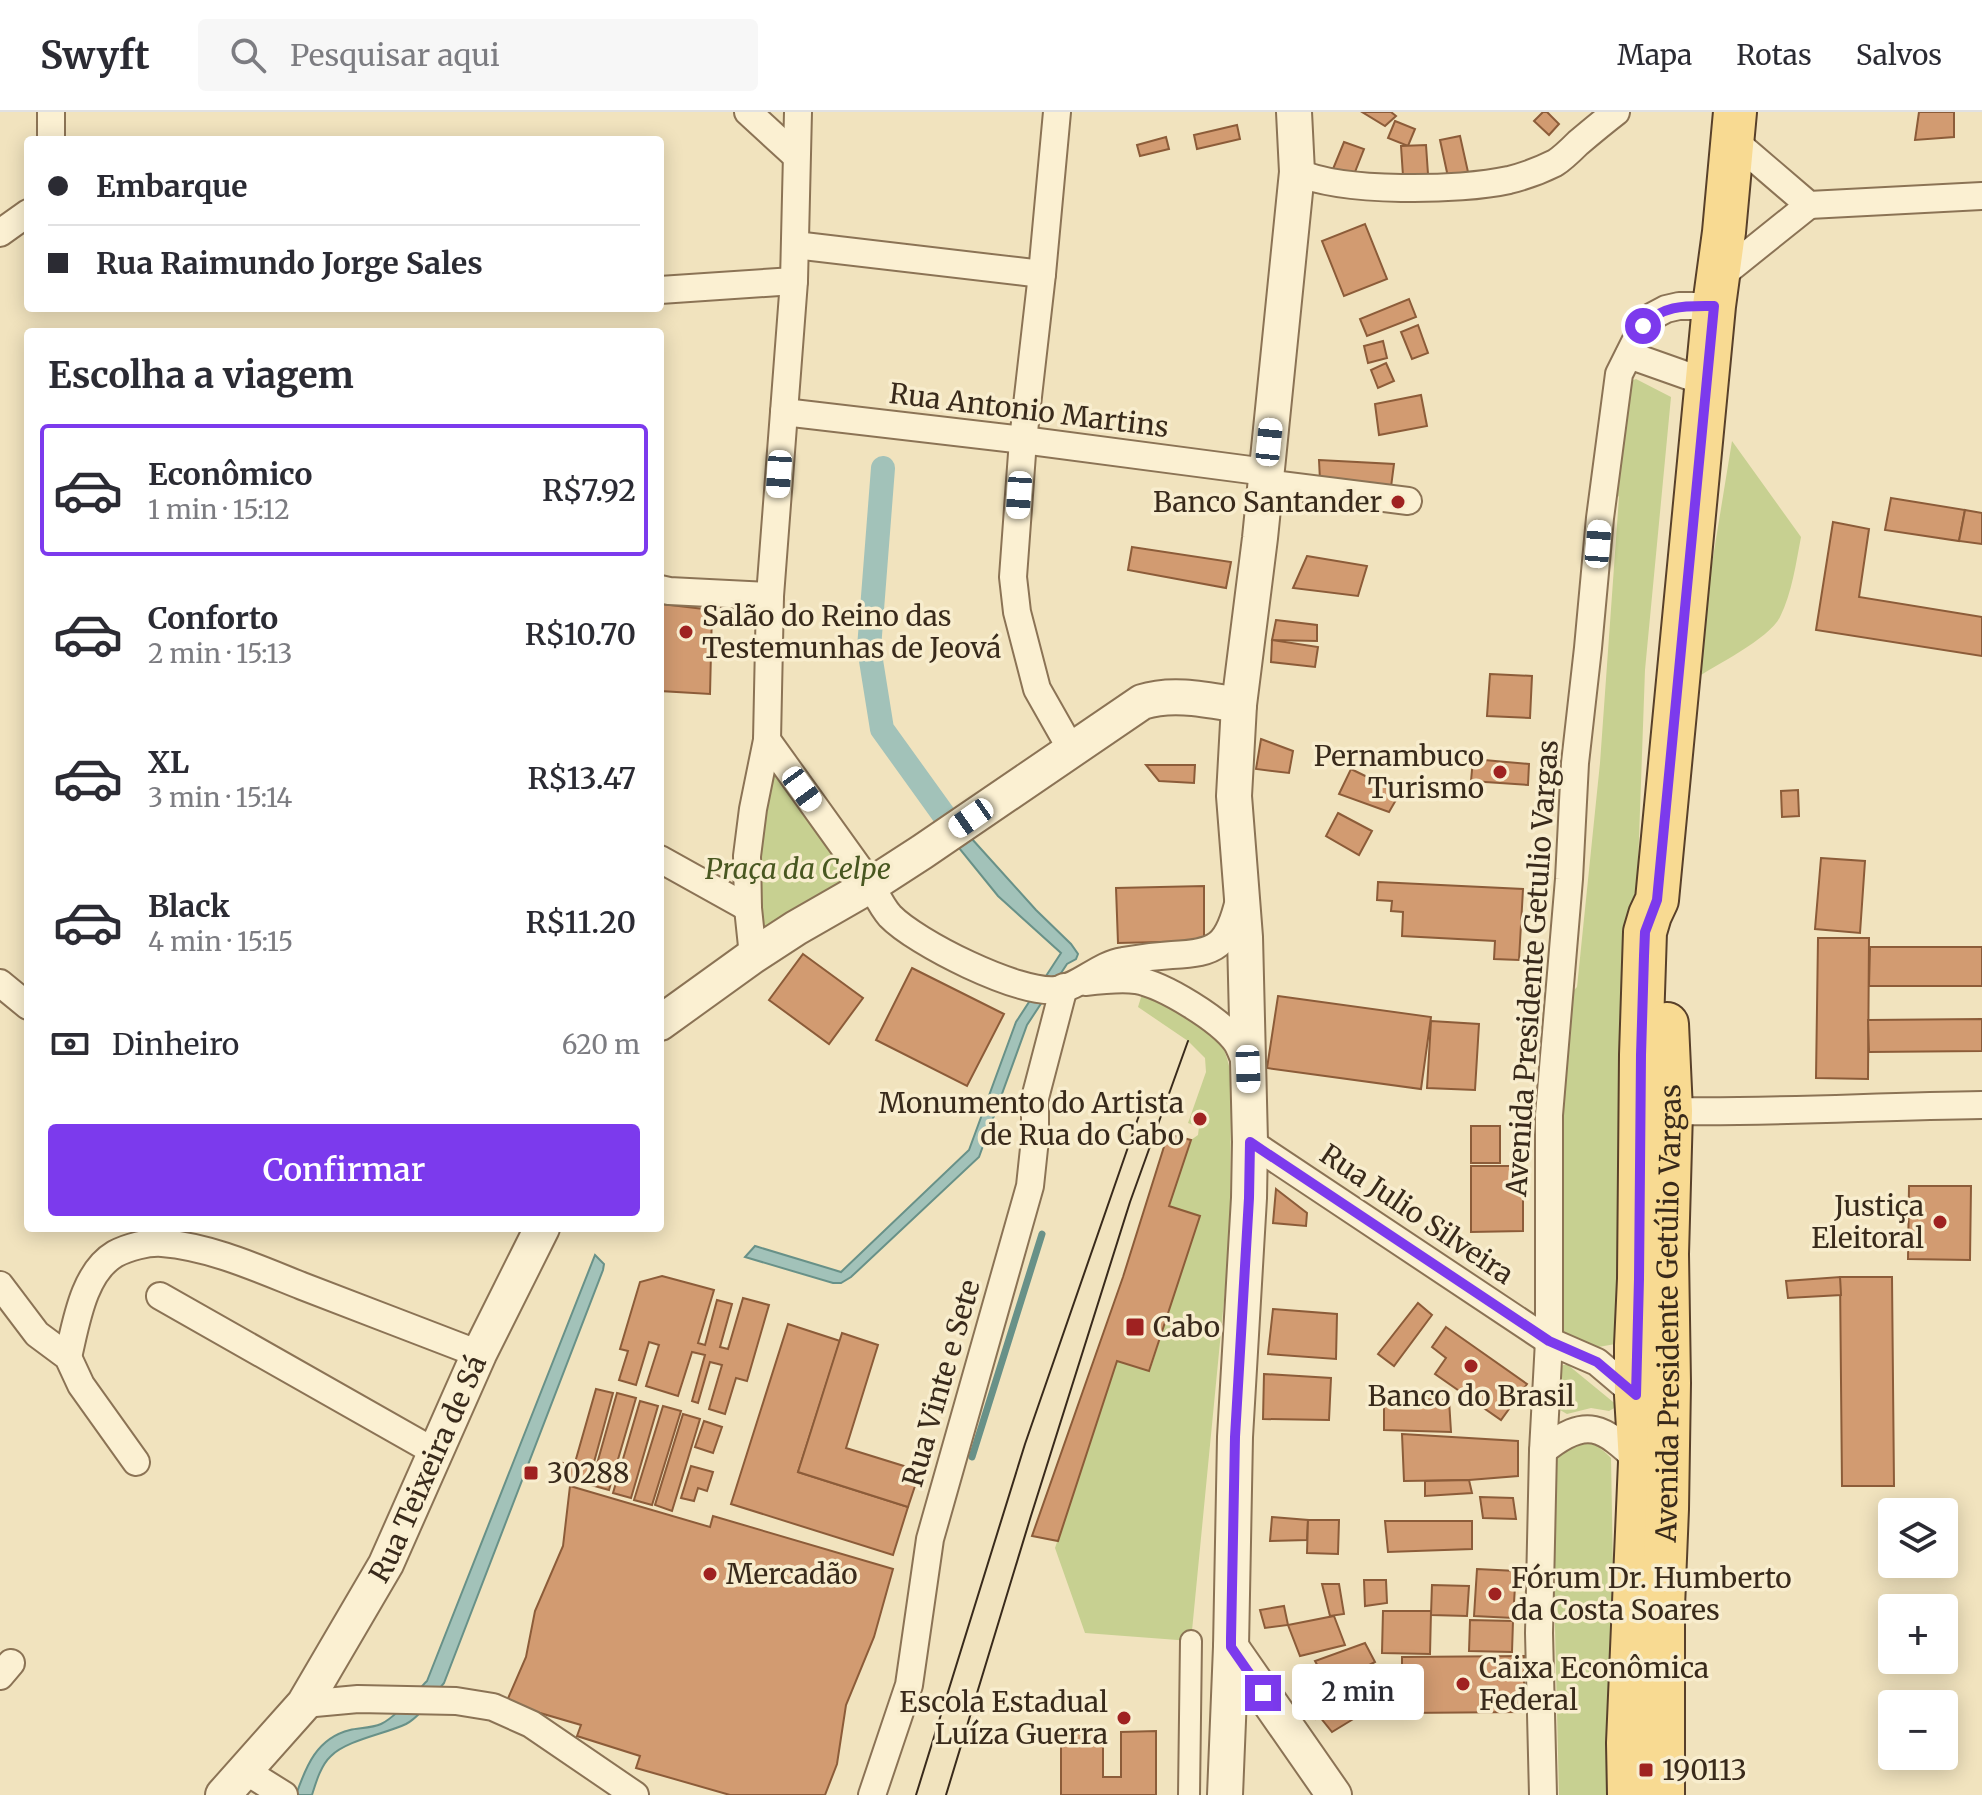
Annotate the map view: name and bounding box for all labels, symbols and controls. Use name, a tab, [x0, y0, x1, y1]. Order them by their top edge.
search box	[198, 19, 758, 91]
text: Swyft	[40, 32, 150, 79]
icon: search	[226, 33, 270, 77]
text: Pesquisar aqui	[290, 36, 500, 74]
text: Mapa	[1617, 37, 1692, 73]
text: Rotas	[1736, 37, 1812, 73]
text: Salvos	[1856, 37, 1942, 73]
text: Embarque	[96, 167, 248, 205]
text: Rua Raimundo Jorge Sales	[96, 244, 483, 282]
route start	[1625, 308, 1661, 344]
text: Escolha a viagem	[48, 353, 354, 398]
street label: Rua Antonio Martins	[887, 375, 1171, 445]
car	[1255, 417, 1283, 467]
car	[765, 449, 793, 499]
icon: car	[52, 454, 124, 526]
text: Econômico	[148, 455, 312, 493]
car	[1005, 470, 1033, 520]
text: R$7.92	[542, 471, 636, 509]
place label: Banco Santander	[1153, 484, 1382, 520]
text: 1 min · 15:12	[148, 493, 290, 526]
marker: Banco Santander	[1389, 493, 1407, 511]
car	[1584, 519, 1612, 569]
icon: car	[52, 598, 124, 670]
place label: Salão do Reino das Testemunhas de Jeová	[702, 598, 1001, 666]
text: Conforto	[148, 599, 278, 637]
text: R$10.70	[525, 615, 636, 653]
marker: Salão do Reino das Testemunhas de Jeová	[677, 623, 695, 641]
text: 2 min · 15:13	[148, 637, 292, 670]
place label: Pernambuco Turismo	[1314, 738, 1484, 806]
street label: Avenida Presidente Getulio Vargas	[1498, 738, 1566, 1199]
icon: car	[52, 742, 124, 814]
text: XL	[148, 743, 189, 781]
text: R$13.47	[527, 759, 636, 797]
car	[778, 763, 826, 815]
marker: Pernambuco Turismo	[1491, 763, 1509, 781]
text: 3 min · 15:14	[148, 781, 292, 814]
car	[944, 794, 998, 842]
park label: Praça da Celpe	[705, 851, 891, 887]
icon: car	[52, 886, 124, 958]
text: Black	[148, 887, 230, 925]
text: R$11.20	[525, 903, 636, 941]
text: 4 min · 15:15	[148, 925, 293, 958]
icon: cash	[48, 1022, 92, 1066]
text: Dinheiro	[112, 1025, 239, 1063]
text: 620 m	[562, 1028, 640, 1061]
car	[1235, 1045, 1261, 1093]
street label: Avenida Presidente Getúlio Vargas	[1648, 1083, 1689, 1544]
place label: Monumento do Artista de Rua do Cabo	[879, 1085, 1184, 1153]
marker: Monumento do Artista de Rua do Cabo	[1191, 1110, 1209, 1128]
button: Confirmar	[48, 1124, 640, 1216]
street label: Rua Julio Silveira	[1313, 1136, 1521, 1292]
place label: Justiça Eleitoral	[1811, 1188, 1924, 1256]
marker: Justiça Eleitoral	[1931, 1213, 1949, 1231]
street label: Rua Vinte e Sete	[894, 1275, 988, 1491]
place label: Cabo	[1153, 1309, 1220, 1345]
marker: Cabo	[1124, 1316, 1146, 1338]
street label: Rua Teixeira de Sá	[361, 1350, 494, 1589]
marker: Banco do Brasil	[1462, 1357, 1480, 1375]
place label: Banco do Brasil	[1367, 1378, 1575, 1414]
place label: 30288	[547, 1455, 629, 1491]
marker: 30288	[522, 1464, 540, 1482]
map controls	[1878, 1498, 1958, 1770]
button: layers	[1878, 1498, 1958, 1578]
place label: Mercadão	[726, 1556, 858, 1592]
place label: Fórum Dr. Humberto da Costa Soares	[1511, 1560, 1792, 1628]
marker: Mercadão	[701, 1565, 719, 1583]
marker: Fórum Dr. Humberto da Costa Soares	[1486, 1585, 1504, 1603]
button: +	[1878, 1594, 1958, 1674]
place label: Caixa Econômica Federal	[1479, 1650, 1709, 1718]
callout: 2 min	[1291, 1665, 1423, 1721]
route end	[1245, 1675, 1281, 1711]
text: 2 min	[1321, 1675, 1395, 1708]
marker: Caixa Econômica Federal	[1454, 1675, 1472, 1693]
place label: Escola Estadual Luíza Guerra	[899, 1684, 1108, 1752]
button: −	[1878, 1690, 1958, 1770]
marker: Escola Estadual Luíza Guerra	[1115, 1709, 1133, 1727]
place label: 190113	[1662, 1752, 1747, 1788]
marker: 190113	[1637, 1761, 1655, 1779]

